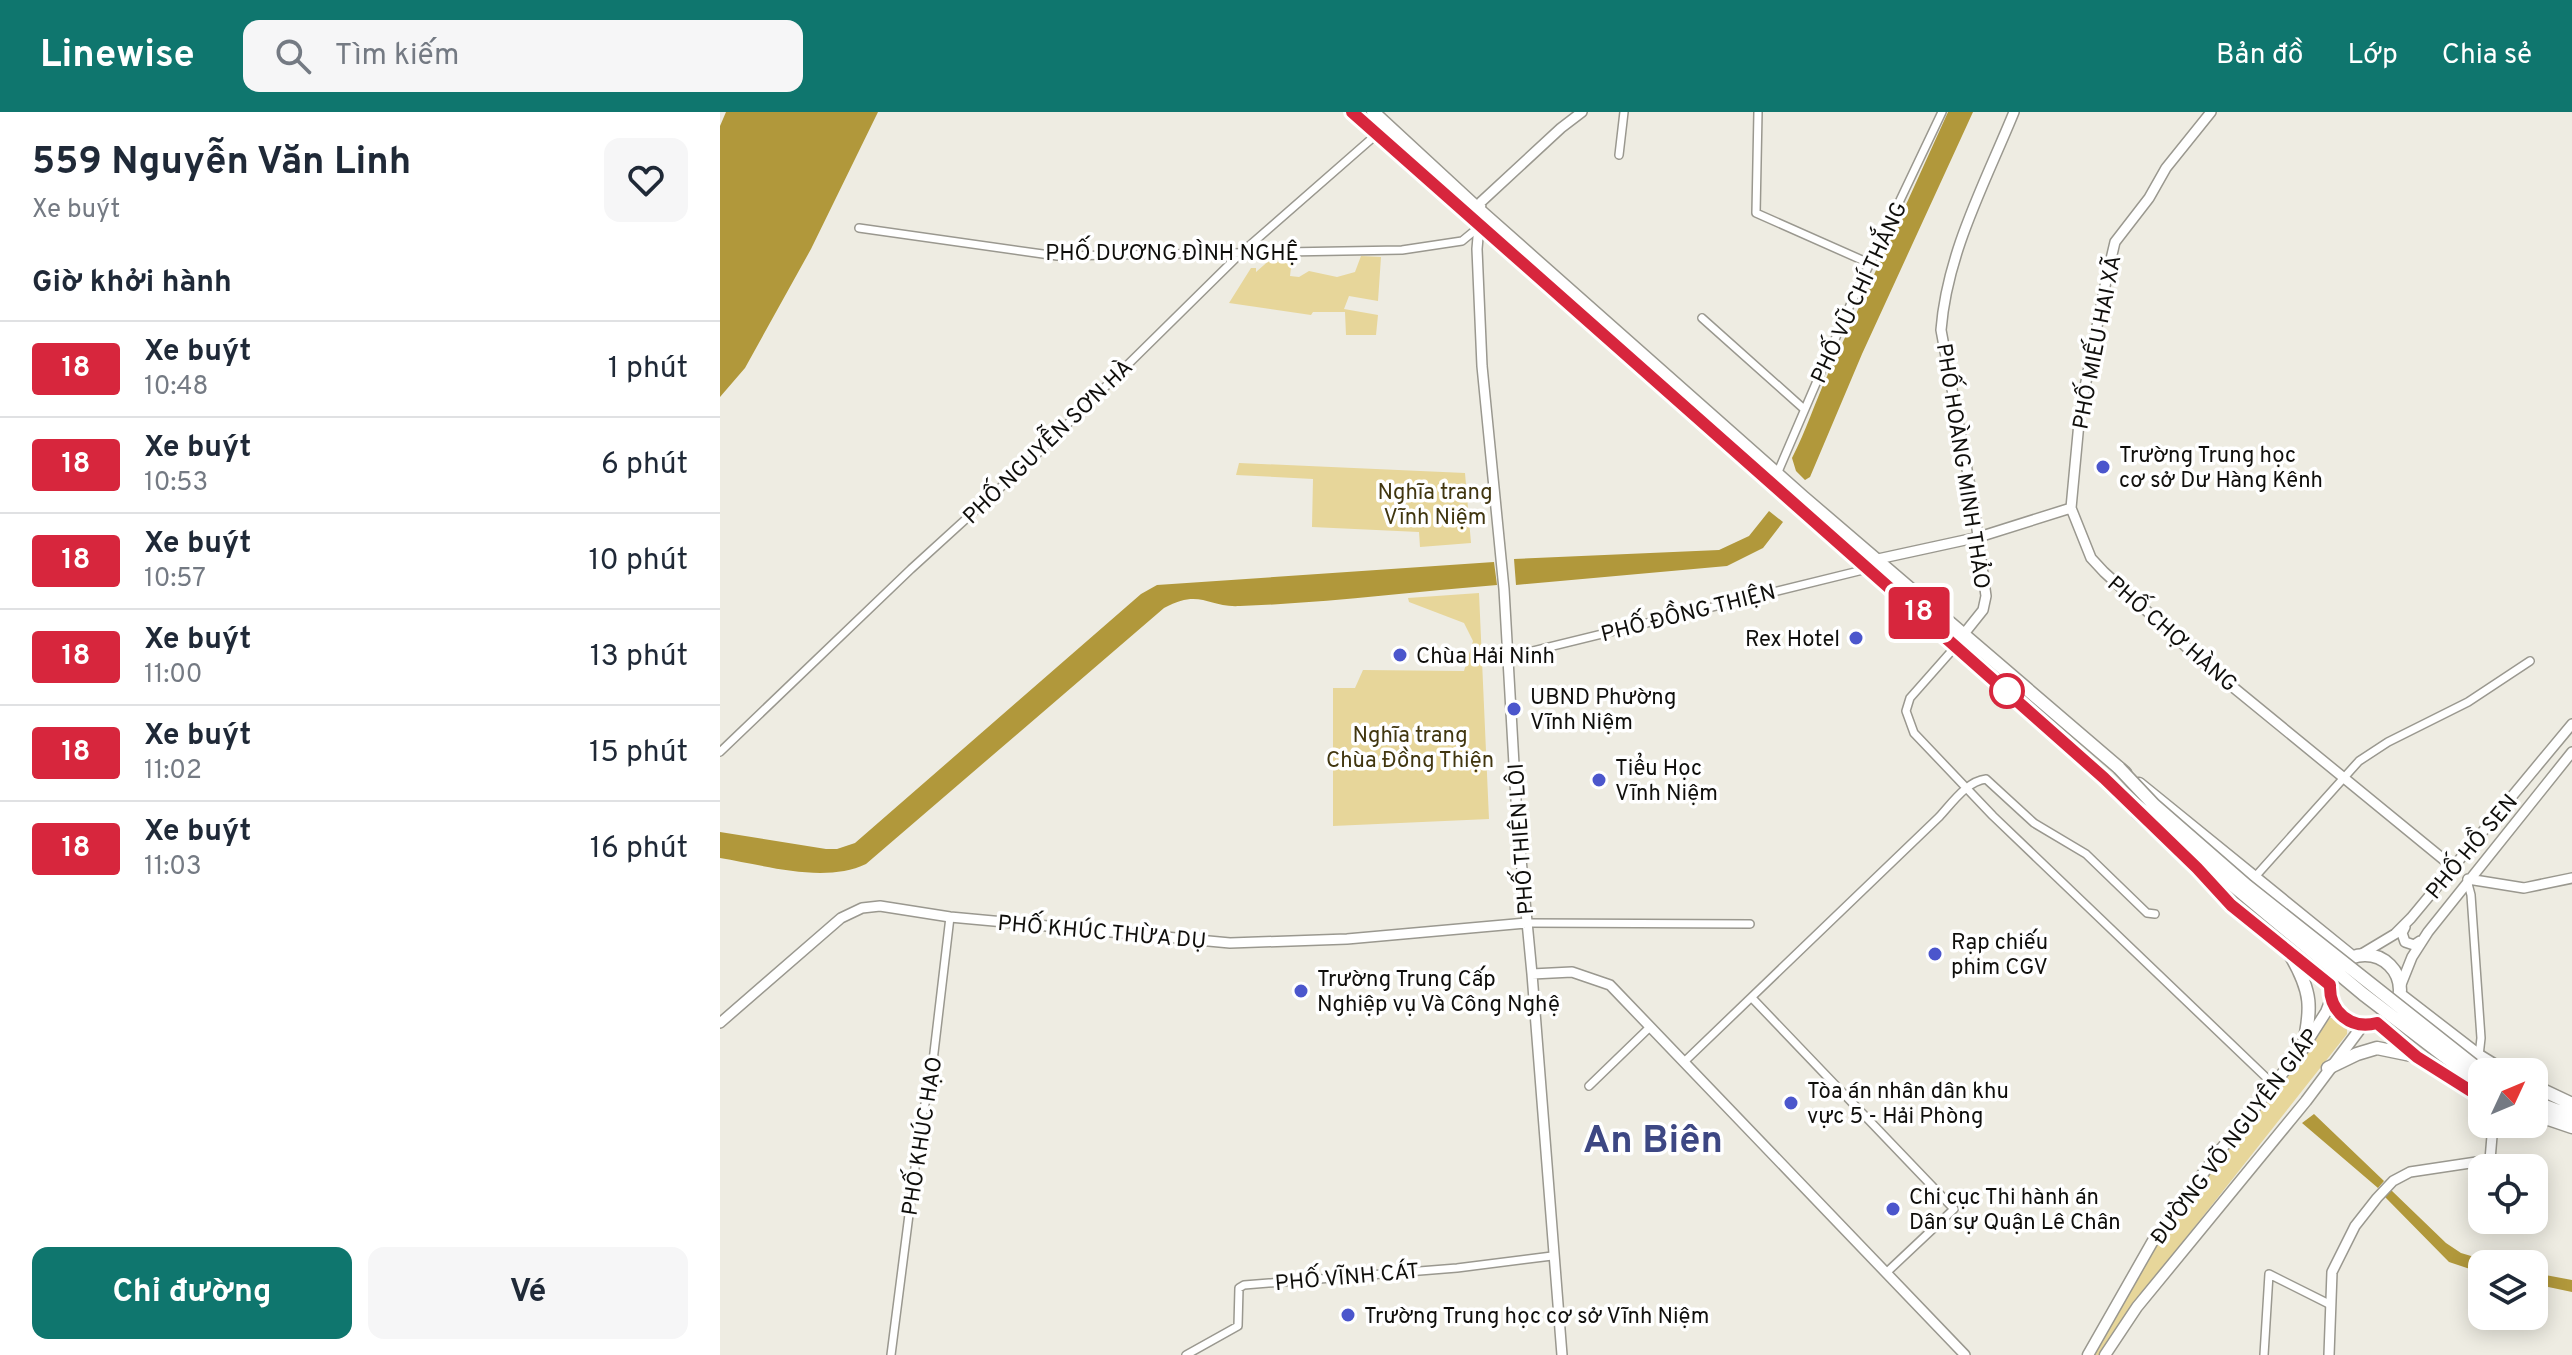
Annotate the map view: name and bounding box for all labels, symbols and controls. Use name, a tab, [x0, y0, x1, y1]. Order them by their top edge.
search box	[243, 20, 803, 92]
text: Linewise	[40, 32, 195, 81]
icon: search	[271, 34, 315, 78]
text: Tìm kiếm	[335, 38, 459, 75]
text: Bản đồ	[2216, 38, 2303, 74]
text: Lớp	[2347, 38, 2398, 74]
text: Chia sẻ	[2442, 38, 2532, 74]
button: heart	[604, 138, 688, 222]
text: 559 Nguyễn Văn Linh	[32, 139, 411, 188]
text: Xe buýt	[32, 194, 120, 227]
street label: PHỐ VŨ CHÍ THẮNG	[1800, 195, 1914, 388]
street label: PHỐ DƯƠNG ĐÌNH NGHỆ	[1045, 235, 1299, 268]
street label: PHỐ MIẾU HAI XÃ	[2062, 252, 2129, 432]
text: Giờ khởi hành	[32, 265, 232, 302]
text: Xe buýt	[144, 334, 251, 371]
street label: PHỐ HOÀNG MINH THẢO	[1929, 341, 2000, 591]
street label: PHỐ NGUYỄN SƠN HÀ	[953, 350, 1139, 531]
text: 18	[62, 351, 90, 387]
text: 1 phút	[608, 351, 688, 388]
text: 10:48	[144, 371, 208, 404]
text: Xe buýt	[144, 430, 251, 467]
place label: Trường Trung học cơ sở Dư Hàng Kênh	[2119, 443, 2323, 495]
text: 18	[62, 447, 90, 483]
text: 6 phút	[601, 447, 688, 484]
marker: Trường Trung học cơ sở Dư Hàng Kênh	[2094, 458, 2112, 476]
text: 10:53	[144, 467, 208, 500]
park label: Nghĩa trang Vĩnh Niệm	[1377, 480, 1493, 532]
text: Xe buýt	[144, 526, 251, 563]
text: 18	[62, 543, 90, 579]
text: 10 phút	[588, 543, 688, 580]
text: 10:57	[144, 563, 206, 596]
street label: PHỐ CHỢ HÀNG	[2101, 567, 2246, 699]
street label: PHỐ ĐỒNG THIỆN	[1597, 574, 1779, 649]
line badge: 18	[1883, 587, 1955, 639]
text: 18	[1905, 595, 1933, 631]
text: Xe buýt	[144, 622, 251, 659]
place label: Rex Hotel	[1745, 627, 1840, 654]
marker: Rex Hotel	[1847, 629, 1865, 647]
text: 18	[62, 639, 90, 675]
text: 13 phút	[590, 639, 688, 676]
place label: Chùa Hải Ninh	[1416, 644, 1555, 671]
marker: Chùa Hải Ninh	[1391, 646, 1409, 664]
text: 11:00	[144, 659, 202, 692]
unlabelled marker	[1990, 674, 2024, 708]
place label: UBND Phường Vĩnh Niệm	[1530, 685, 1676, 737]
marker: UBND Phường Vĩnh Niệm	[1505, 700, 1523, 718]
text: Xe buýt	[144, 718, 251, 755]
park label: Nghĩa trang Chùa Đồng Thiện	[1326, 723, 1494, 775]
text: 18	[62, 735, 90, 771]
text: 15 phút	[589, 735, 688, 772]
place label: Tiểu Học Vĩnh Niệm	[1615, 752, 1718, 808]
text: 11:02	[144, 755, 202, 788]
street label: PHỐ THIÊN LÔI	[1498, 762, 1541, 916]
marker: Tiểu Học Vĩnh Niệm	[1590, 771, 1608, 789]
street label: PHỐ HỒ SEN	[2417, 786, 2525, 906]
text: Xe buýt	[144, 814, 251, 851]
text: 18	[62, 831, 90, 867]
text: 16 phút	[590, 831, 688, 868]
text: 11:03	[144, 851, 202, 884]
street label: PHỐ KHÚC THỪA DỤ	[996, 905, 1208, 956]
place label: Rạp chiếu phim CGV	[1951, 928, 2048, 982]
marker: Rạp chiếu phim CGV	[1926, 945, 1944, 963]
place label: Trường Trung Cấp Nghiệp vụ Và Công Nghệ	[1317, 965, 1560, 1019]
marker: Trường Trung Cấp Nghiệp vụ Và Công Nghệ	[1292, 982, 1310, 1000]
street label: ĐƯỜNG VÕ NGUYÊN GIÁP	[2144, 1023, 2326, 1251]
street label: PHỐ KHÚC HẠO	[892, 1054, 949, 1218]
north arrow	[2468, 1058, 2548, 1138]
map controls	[2468, 1058, 2548, 1330]
place label: Tòa án nhân dân khu vực 5 - Hải Phòng	[1807, 1079, 2009, 1131]
marker: Tòa án nhân dân khu vực 5 - Hải Phòng	[1782, 1094, 1800, 1112]
district label: An Biên	[1583, 1118, 1723, 1167]
button: locate	[2468, 1154, 2548, 1234]
place label: Chi cục Thi hành án Dân sự Quận Lê Chân	[1909, 1185, 2121, 1237]
marker: Chi cục Thi hành án Dân sự Quận Lê Chân	[1884, 1200, 1902, 1218]
button: Chỉ đường	[32, 1247, 352, 1339]
button: Vé	[368, 1247, 688, 1339]
button: layers	[2468, 1250, 2548, 1330]
street label: PHỐ VĨNH CÁT	[1273, 1253, 1420, 1298]
place label: Trường Trung học cơ sở Vĩnh Niệm	[1364, 1304, 1709, 1331]
marker: Trường Trung học cơ sở Vĩnh Niệm	[1339, 1306, 1357, 1324]

